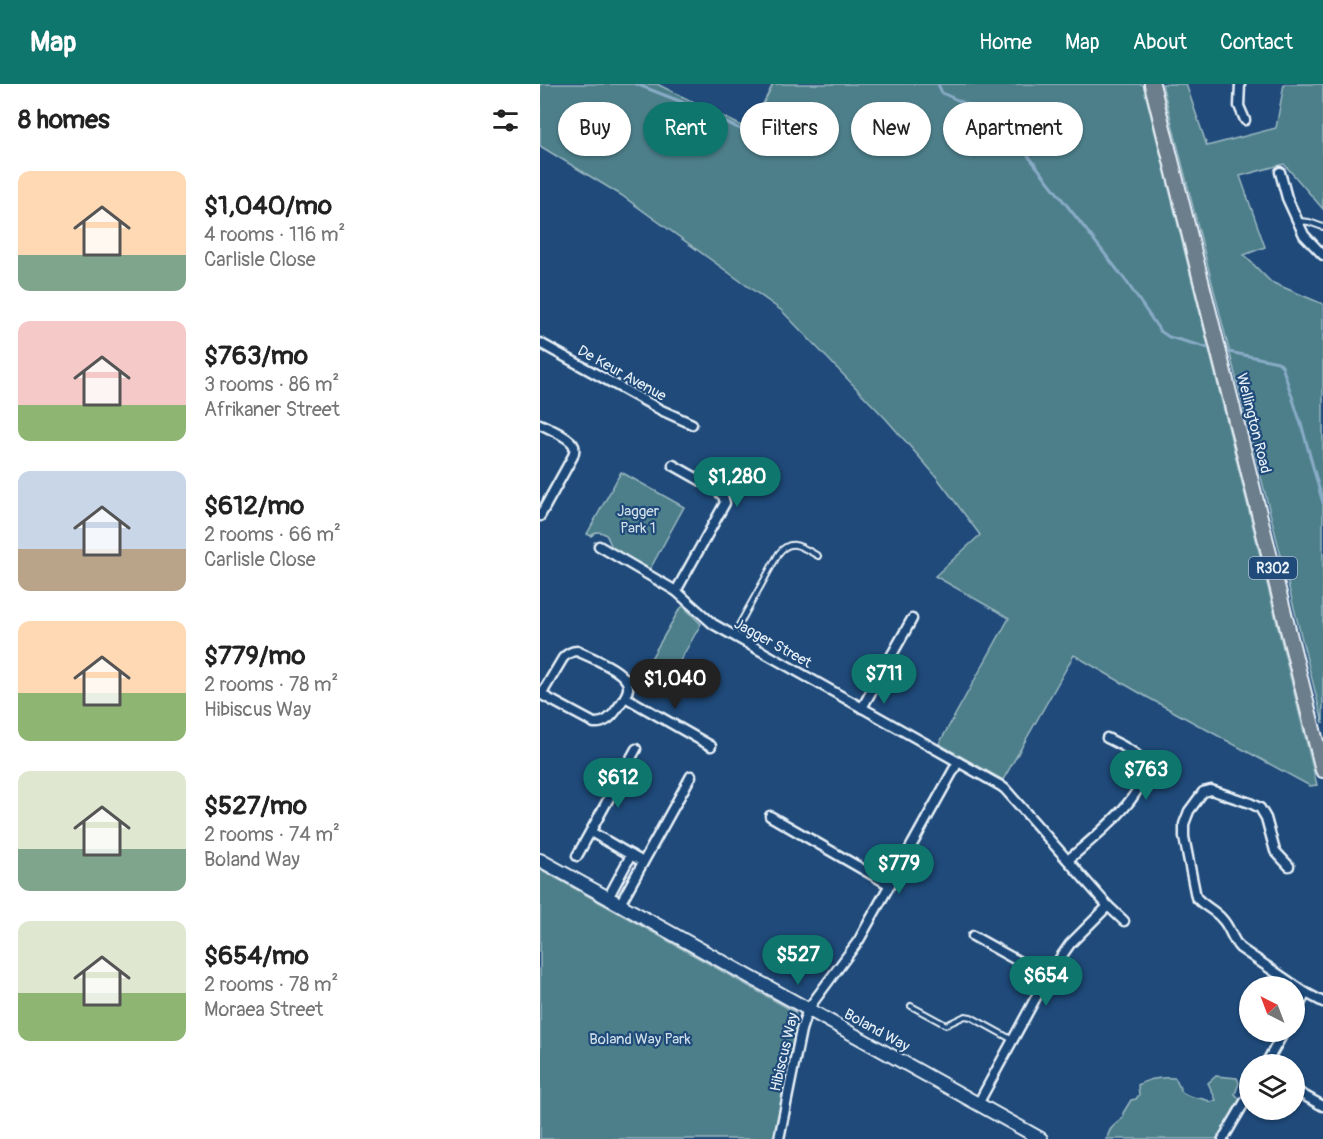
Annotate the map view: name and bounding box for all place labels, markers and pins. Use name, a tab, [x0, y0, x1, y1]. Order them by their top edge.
pin: $1,280	[688, 457, 786, 508]
pin: $711	[848, 654, 920, 705]
pin: $1,040	[626, 659, 724, 710]
pin: $763	[1110, 750, 1182, 801]
pin: $612	[582, 758, 654, 809]
pin: $779	[863, 844, 935, 895]
pin: $527	[762, 935, 834, 986]
pin: $654	[1010, 956, 1082, 1007]

